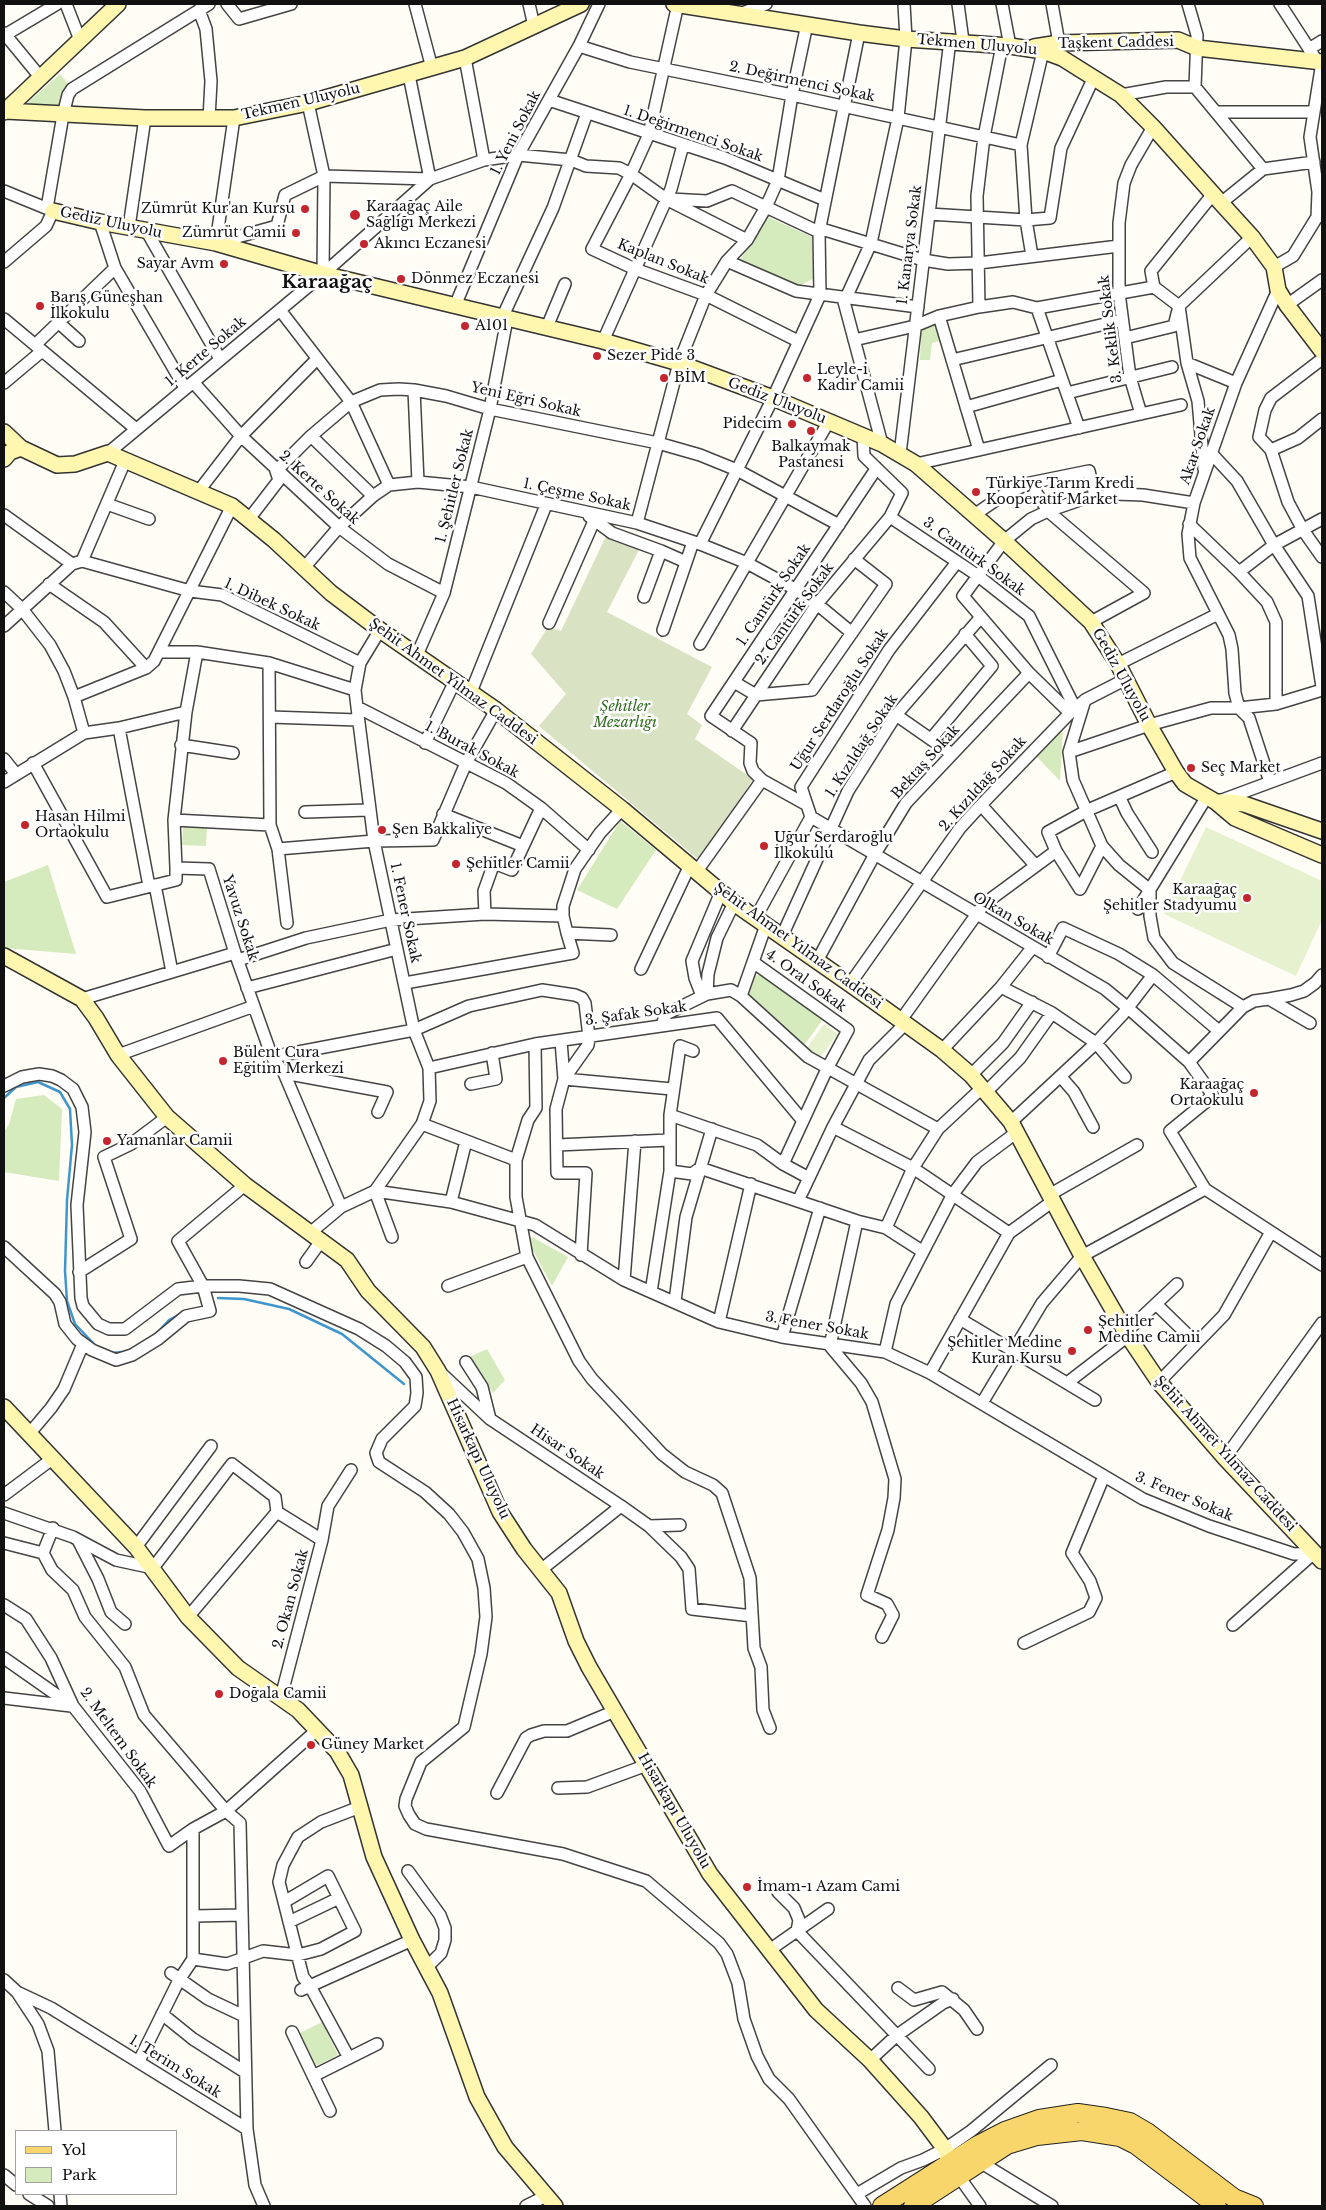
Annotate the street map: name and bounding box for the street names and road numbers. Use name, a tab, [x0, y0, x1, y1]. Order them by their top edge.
street label: Tekmen Uluyolu	[916, 31, 1038, 59]
street label: Taşkent Caddesi	[1058, 34, 1174, 52]
street label: 2. Değirmenci Sokak	[727, 58, 877, 106]
street label: Tekmen Uluyolu	[240, 80, 362, 124]
street label: 1. Yeni Sokak	[488, 88, 544, 178]
street label: 1. Değirmenci Sokak	[621, 102, 765, 166]
street label: 1. Kanarya Sokak	[894, 184, 926, 306]
street label: Gediz Uluyolu	[58, 204, 164, 242]
street label: Kaplan Sokak	[615, 236, 711, 288]
street label: 3. Keklik Sokak	[1096, 274, 1126, 384]
street label: 1. Kerte Sokak	[162, 313, 250, 391]
street label: Gediz Uluyolu	[725, 375, 829, 427]
street label: Yeni Eğri Sokak	[469, 379, 583, 421]
street label: Akar Sokak	[1177, 405, 1219, 487]
street label: 1. Şehitler Sokak	[433, 427, 477, 545]
street label: 2. Kerte Sokak	[275, 448, 363, 528]
street label: 1. Çeşme Sokak	[522, 475, 632, 515]
street label: 3. Cantürk Sokak	[920, 514, 1028, 600]
street label: 1. Cantürk Sokak	[734, 541, 814, 649]
street label: 2. Cantürk Sokak	[752, 560, 838, 668]
street label: 1. Dibek Sokak	[221, 575, 323, 635]
street label: Şehit Ahmet Yılmaz Caddesi	[366, 615, 540, 749]
street label: Gediz Uluyolu	[1088, 625, 1154, 725]
street label: Uğur Serdaroğlu Sokak	[788, 626, 892, 774]
street label: 1. Kızıldağ Sokak	[822, 691, 902, 801]
street label: 1. Burak Sokak	[422, 718, 522, 782]
street label: Bektaş Sokak	[888, 721, 964, 803]
street label: 2. Kızıldağ Sokak	[936, 733, 1030, 835]
street label: 1. Fener Sokak	[386, 861, 424, 965]
street label: Yavuz Sokak	[218, 873, 262, 963]
street label: Şehit Ahmet Yılmaz Caddesi	[711, 879, 885, 1013]
street label: Olkan Sokak	[969, 889, 1057, 949]
street label: 4. Oral Sokak	[762, 946, 850, 1016]
street label: 3. Şafak Sokak	[584, 999, 688, 1029]
street label: 3. Fener Sokak	[764, 1309, 870, 1343]
street label: Şehit Ahmet Yılmaz Caddesi	[1151, 1373, 1299, 1535]
street label: Hisarkapı Uluyolu	[443, 1396, 513, 1522]
street label: Hisar Sokak	[527, 1421, 607, 1483]
street label: 3. Fener Sokak	[1133, 1469, 1235, 1525]
street label: 2. Okan Sokak	[270, 1547, 312, 1651]
street label: 2. Meltem Sokak	[76, 1685, 160, 1791]
street label: Hisarkapı Uluyolu	[634, 1750, 714, 1872]
street label: 1. Terim Sokak	[126, 2032, 224, 2102]

